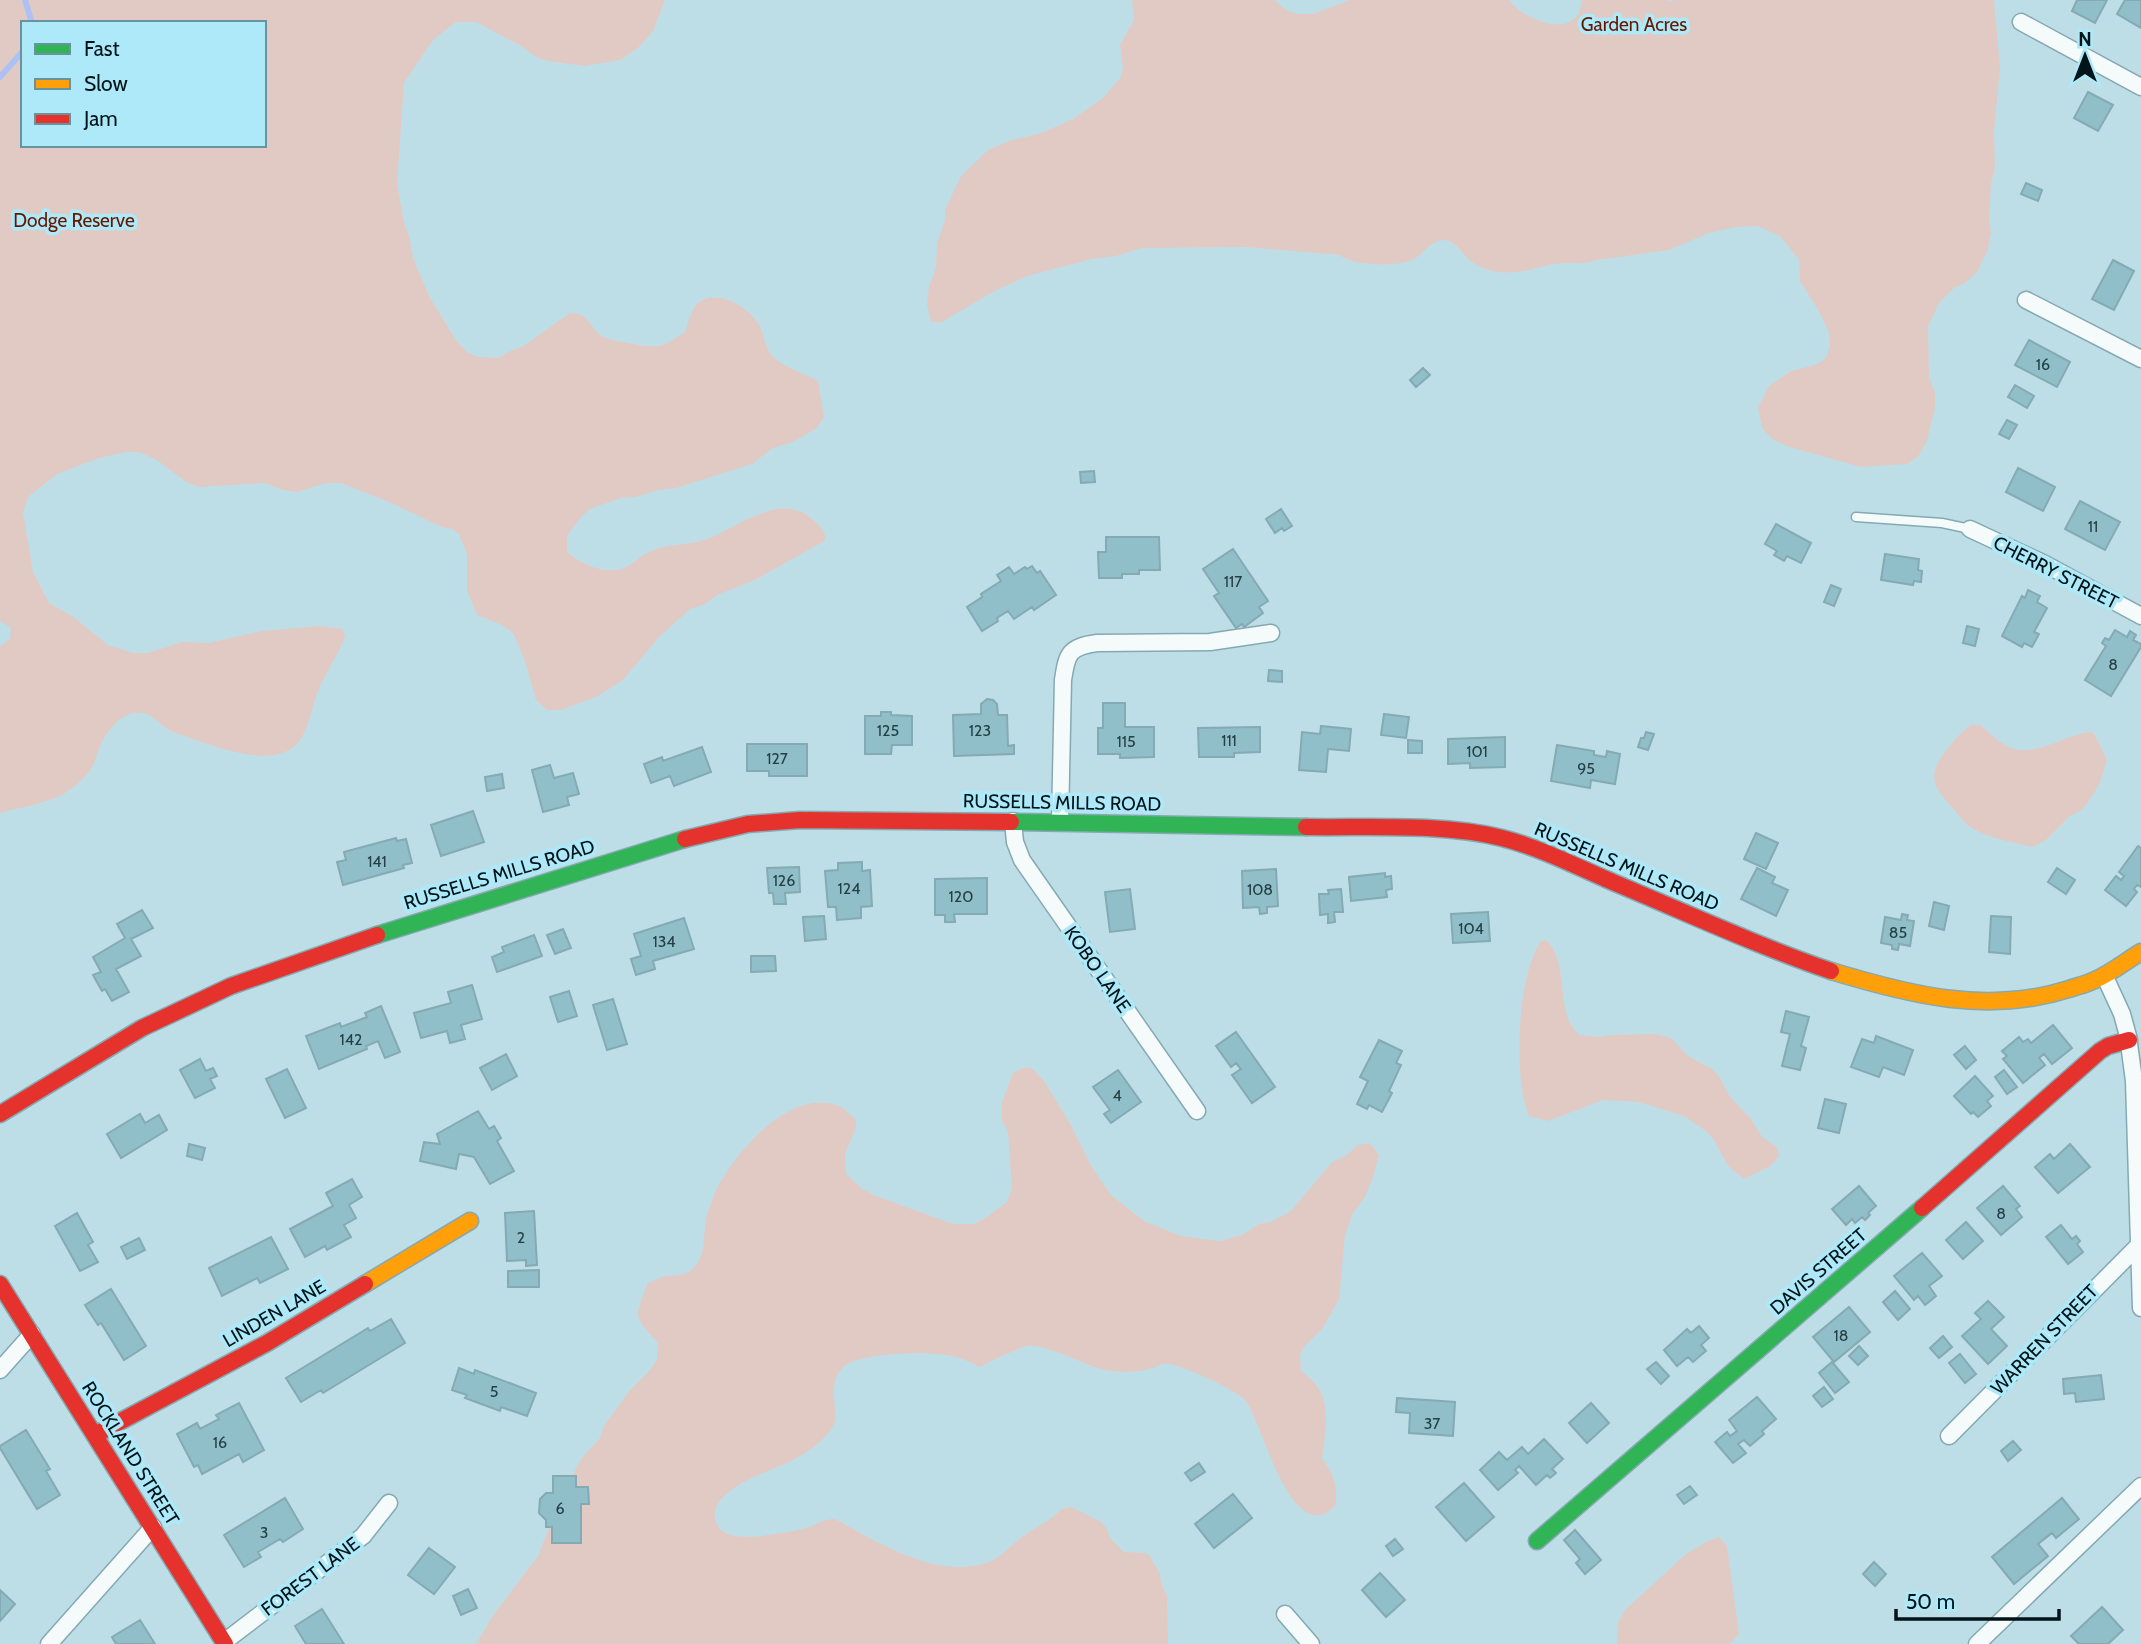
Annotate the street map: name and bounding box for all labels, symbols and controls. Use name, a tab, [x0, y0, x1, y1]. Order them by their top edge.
park label: Garden Acres	[1581, 13, 1687, 36]
legend	[21, 21, 266, 147]
north arrow	[2050, 21, 2120, 91]
text: N	[2078, 28, 2092, 51]
text: Fast	[84, 36, 120, 61]
text: Slow	[84, 71, 128, 96]
text: Jam	[83, 106, 118, 131]
park label: Dodge Reserve	[13, 209, 135, 232]
house number: 16	[2036, 355, 2050, 374]
house number: 11	[2088, 517, 2098, 536]
street label: CHERRY STREET	[1989, 531, 2122, 614]
house number: 117	[1224, 572, 1242, 591]
house number: 8	[2108, 655, 2118, 674]
house number: 125	[877, 721, 899, 740]
house number: 123	[969, 721, 991, 740]
house number: 111	[1221, 731, 1237, 750]
house number: 115	[1116, 732, 1136, 751]
house number: 101	[1466, 742, 1488, 761]
house number: 127	[766, 749, 788, 768]
house number: 95	[1577, 759, 1595, 778]
street label: RUSSELLS MILLS ROAD	[963, 789, 1162, 816]
street label: RUSSELLS MILLS ROAD	[1531, 817, 1723, 916]
street label: RUSSELLS MILLS ROAD	[401, 834, 598, 914]
house number: 141	[367, 852, 387, 871]
house number: 126	[773, 871, 795, 890]
house number: 124	[838, 879, 860, 898]
house number: 108	[1247, 880, 1273, 899]
house number: 120	[949, 887, 973, 906]
house number: 104	[1458, 919, 1484, 938]
street label: KOBO LANE	[1059, 922, 1136, 1017]
house number: 85	[1889, 923, 1907, 942]
house number: 134	[652, 932, 676, 951]
house number: 142	[340, 1030, 362, 1049]
house number: 4	[1112, 1086, 1122, 1105]
house number: 8	[1996, 1204, 2006, 1223]
street label: DAVIS STREET	[1765, 1223, 1871, 1319]
house number: 2	[517, 1228, 525, 1247]
street label: LINDEN LANE	[219, 1275, 330, 1352]
street label: WARREN STREET	[1986, 1280, 2103, 1399]
house number: 18	[1834, 1326, 1848, 1345]
street label: ROCKLAND STREET	[77, 1377, 184, 1529]
house number: 5	[490, 1382, 498, 1401]
house number: 37	[1424, 1414, 1440, 1433]
house number: 16	[213, 1433, 227, 1452]
house number: 6	[555, 1499, 565, 1518]
house number: 3	[260, 1523, 268, 1542]
street label: FOREST LANE	[257, 1532, 364, 1621]
scale bar	[1896, 1578, 2059, 1622]
text: 50 m	[1906, 1589, 1955, 1614]

